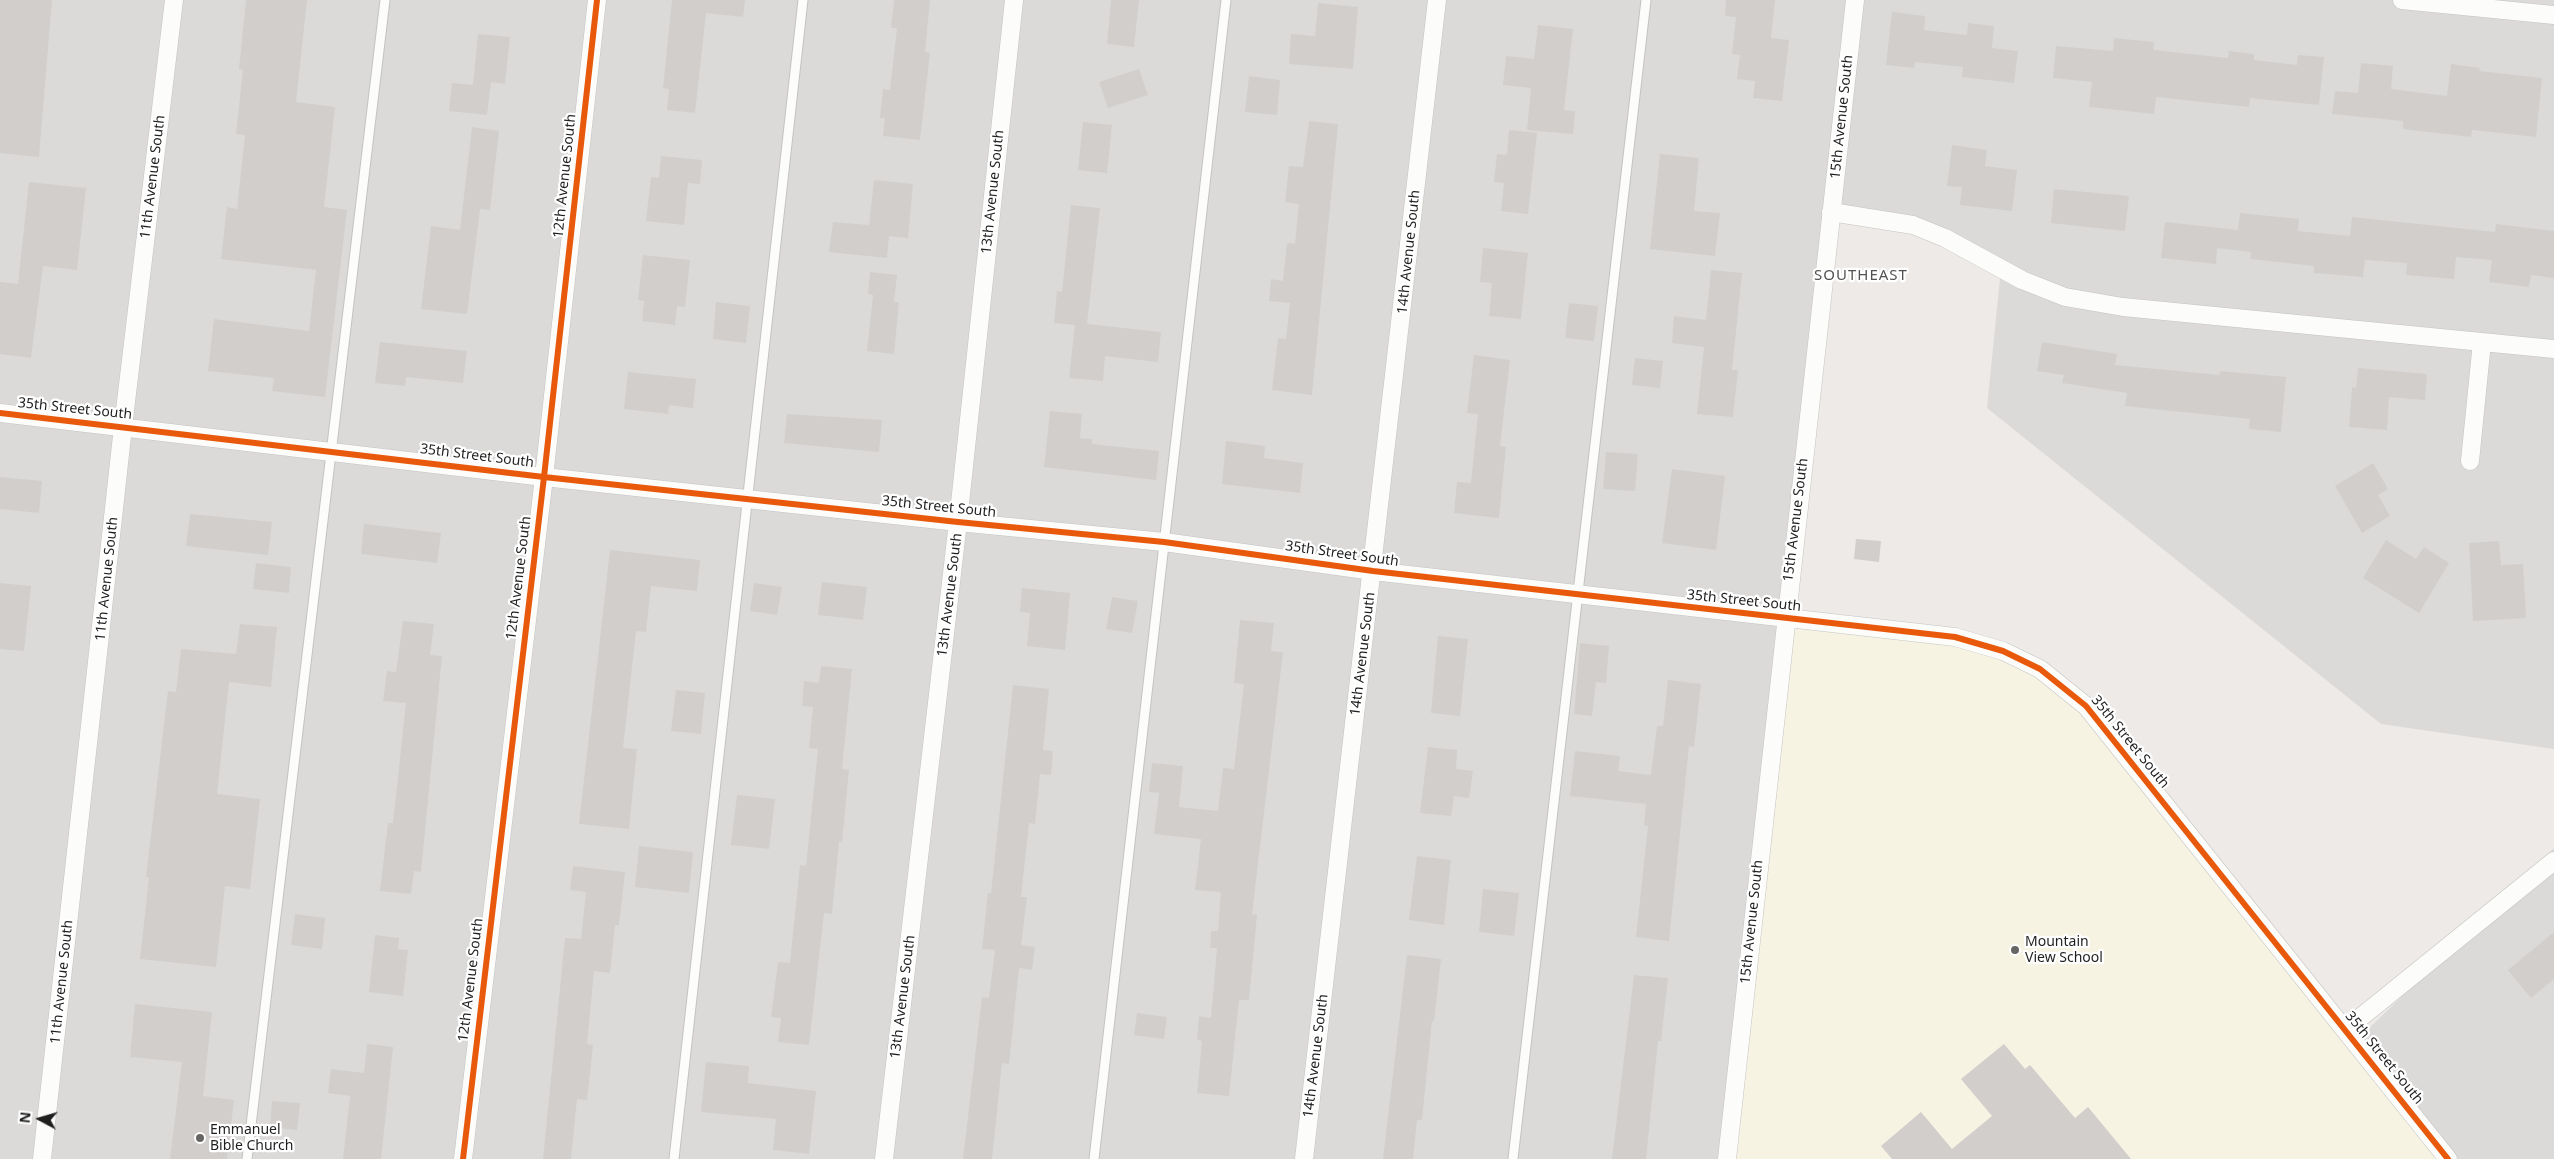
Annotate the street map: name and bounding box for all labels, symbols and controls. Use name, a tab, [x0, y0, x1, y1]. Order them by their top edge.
street label: 15th Avenue South	[1827, 54, 1857, 180]
street label: 12th Avenue South	[550, 113, 580, 239]
street label: 11th Avenue South	[137, 114, 169, 240]
street label: 13th Avenue South	[978, 129, 1008, 255]
street label: 14th Avenue South	[1394, 189, 1424, 315]
district label: SOUTHEAST	[1813, 267, 1909, 285]
street label: 35th Street South	[17, 395, 133, 423]
street label: 35th Street South	[419, 441, 535, 471]
street label: 15th Avenue South	[1780, 457, 1812, 583]
street label: 35th Street South	[881, 493, 997, 521]
street label: 12th Avenue South	[503, 515, 535, 641]
street label: 11th Avenue South	[92, 516, 122, 642]
street label: 13th Avenue South	[934, 532, 966, 658]
street label: 35th Street South	[1284, 538, 1400, 570]
street label: 35th Street South	[1686, 587, 1802, 615]
street label: 14th Avenue South	[1347, 591, 1379, 717]
street label: 35th Street South	[2087, 692, 2173, 792]
street label: 15th Avenue South	[1737, 859, 1767, 985]
street label: 12th Avenue South	[455, 917, 487, 1043]
street label: 11th Avenue South	[47, 919, 77, 1045]
street label: 13th Avenue South	[887, 934, 919, 1060]
place label: Mountain View School	[2025, 934, 2103, 966]
marker: Mountain View School	[2009, 944, 2021, 956]
street label: 14th Avenue South	[1300, 993, 1332, 1119]
street label: 35th Street South	[2341, 1008, 2427, 1108]
north arrow	[15, 1094, 65, 1144]
text: N	[15, 1111, 35, 1124]
place label: Emmanuel Bible Church	[210, 1122, 293, 1154]
marker: Emmanuel Bible Church	[194, 1132, 206, 1144]

